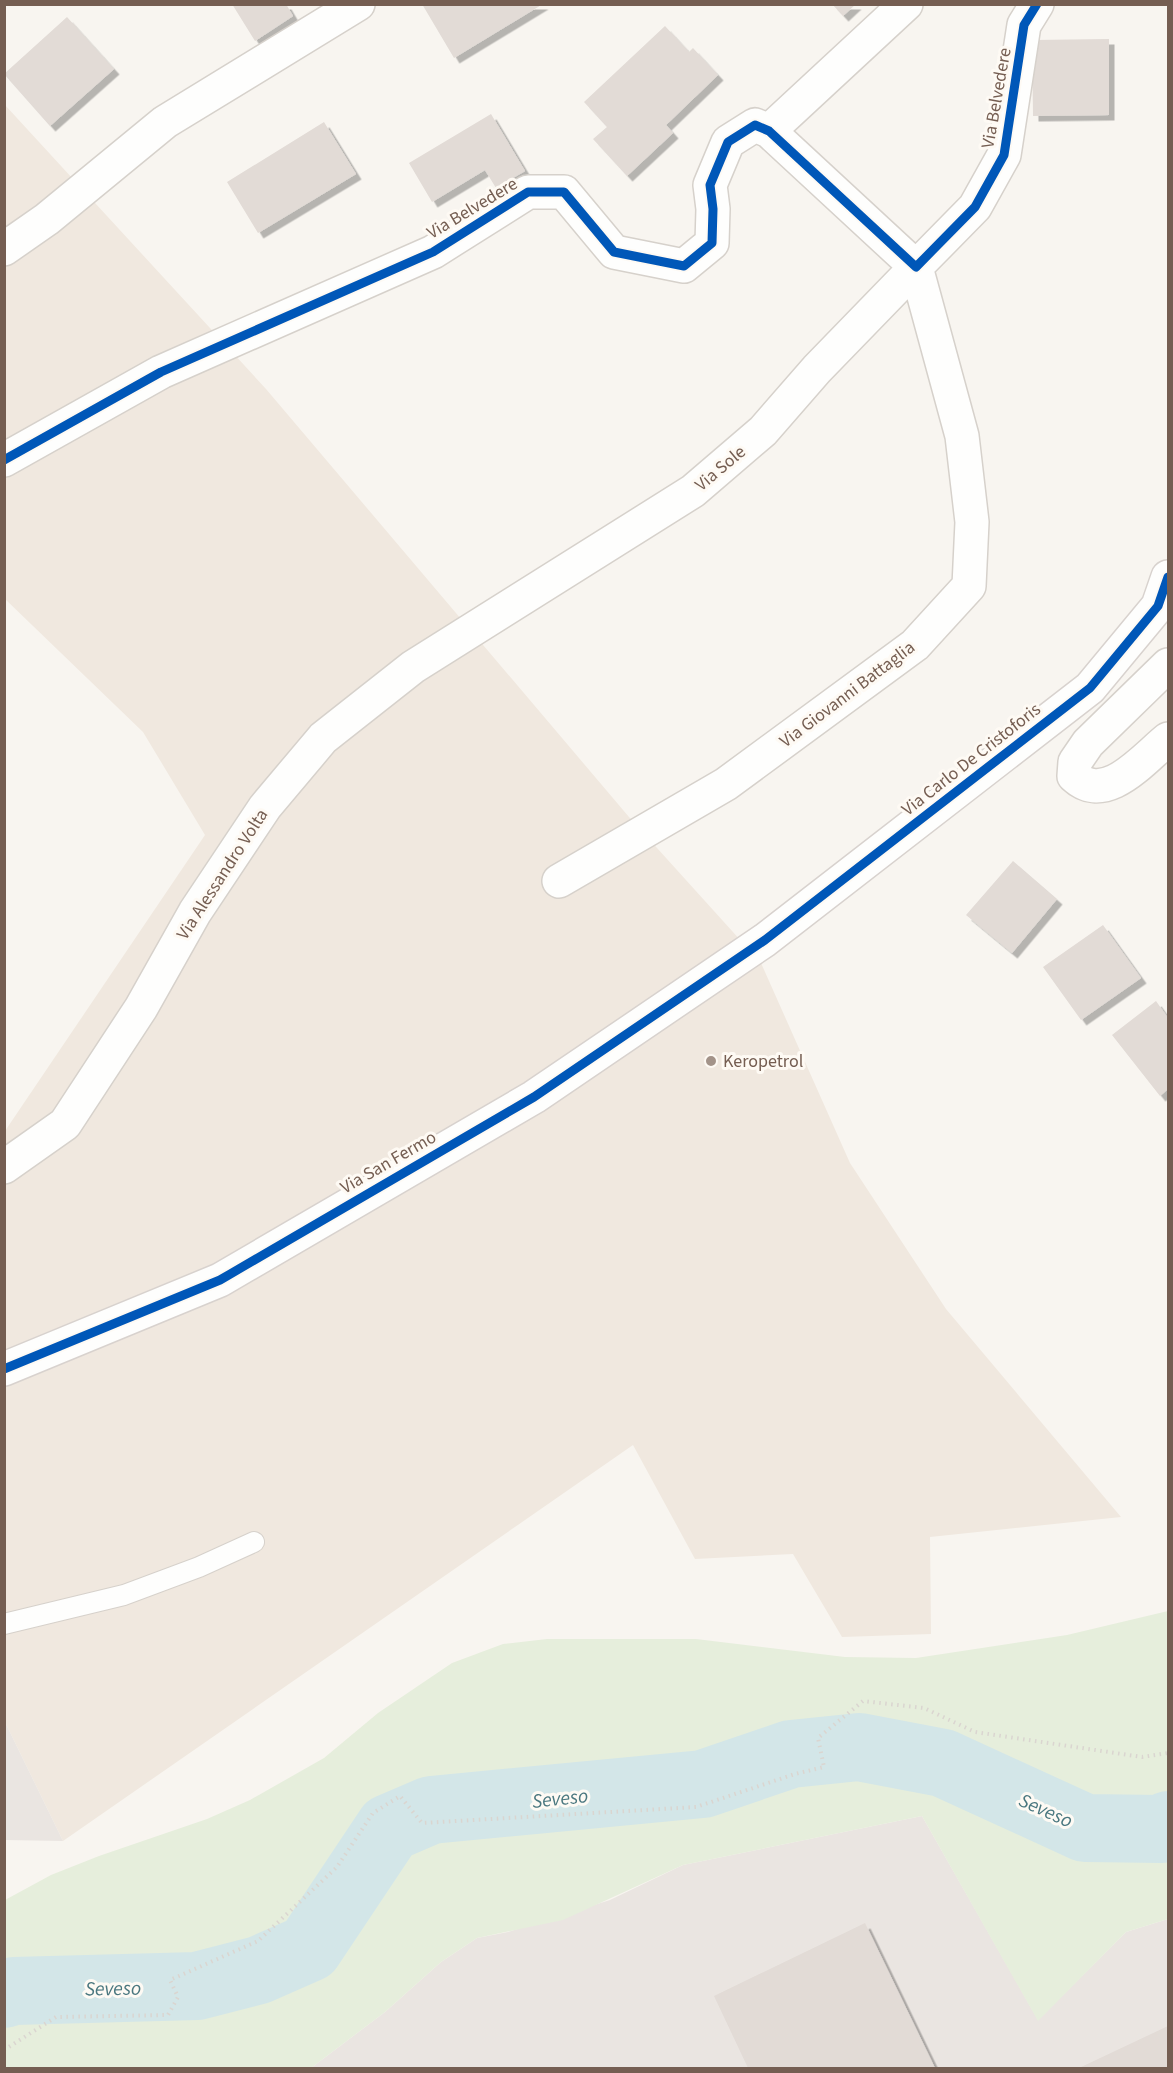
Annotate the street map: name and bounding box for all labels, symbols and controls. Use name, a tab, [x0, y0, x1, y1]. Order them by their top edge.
street label: Via Belvedere	[975, 46, 1018, 150]
street label: Via Belvedere	[422, 172, 522, 245]
street label: Via Sole	[690, 440, 751, 497]
street label: Via Giovanni Battaglia	[774, 635, 920, 754]
street label: Via Carlo De Cristoforis	[897, 697, 1046, 822]
street label: Via Alessandro Volta	[171, 804, 274, 944]
place label: Keropetrol	[723, 1049, 803, 1074]
marker: Keropetrol	[704, 1054, 718, 1068]
street label: Via San Fermo	[336, 1125, 441, 1200]
water label: Seveso	[531, 1782, 590, 1816]
water label: Seveso	[1014, 1787, 1077, 1835]
water label: Seveso	[85, 1975, 141, 2003]

